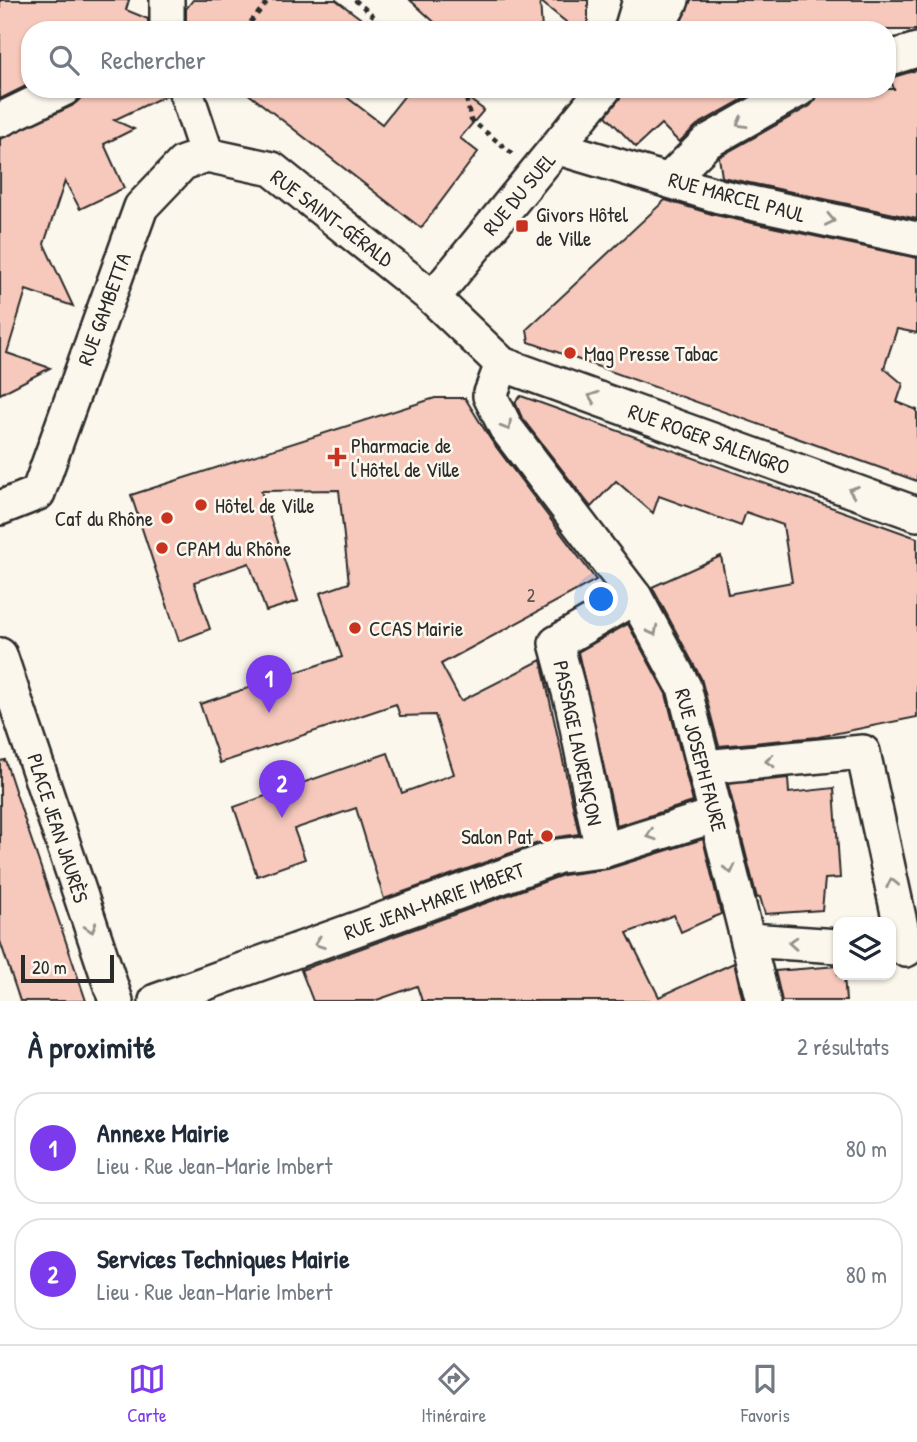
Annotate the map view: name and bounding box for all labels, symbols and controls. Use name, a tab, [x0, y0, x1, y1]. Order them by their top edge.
search box	[21, 21, 896, 98]
icon: search	[45, 41, 83, 79]
text: Rechercher	[101, 42, 206, 77]
one-way arrow	[735, 115, 748, 128]
street label: RUE DU SUEL	[476, 146, 562, 242]
street label: RUE SAINT-GÉRALD	[265, 162, 399, 274]
street label: RUE MARCEL PAUL	[665, 165, 809, 229]
place label: Givors Hôtel de Ville	[536, 200, 629, 253]
one-way arrow	[824, 212, 836, 227]
marker: Givors Hôtel de Ville	[514, 218, 530, 234]
street label: RUE GAMBETTA	[70, 249, 138, 369]
place label: Mag Presse Tabac	[584, 339, 719, 368]
marker: Mag Presse Tabac	[562, 345, 578, 361]
one-way arrow	[587, 391, 599, 405]
street label: RUE ROGER SALENGRO	[624, 396, 794, 482]
one-way arrow	[498, 419, 511, 432]
place label: Pharmacie de l'Hôtel de Ville	[351, 431, 460, 484]
marker: Pharmacie de l'Hôtel de Ville	[329, 449, 345, 465]
one-way arrow	[847, 485, 859, 499]
place label: Hôtel de Ville	[215, 491, 315, 520]
marker: Hôtel de Ville	[193, 497, 209, 513]
place label: Caf du Rhône	[55, 504, 153, 533]
marker: Caf du Rhône	[159, 510, 175, 526]
place label: CPAM du Rhône	[176, 534, 291, 563]
marker: CPAM du Rhône	[154, 540, 170, 556]
your location	[584, 582, 618, 616]
house number: 2	[527, 583, 536, 608]
place label: CCAS Mairie	[369, 614, 463, 643]
marker: CCAS Mairie	[347, 620, 363, 636]
one-way arrow	[645, 623, 659, 636]
pin: 1	[246, 655, 292, 713]
street label: PASSAGE LAURENÇON	[546, 658, 610, 828]
street label: RUE JOSEPH FAURE	[668, 685, 734, 835]
street label: PLACE JEAN JAURÈS	[20, 750, 96, 907]
one-way arrow	[764, 753, 775, 768]
pin: 2	[259, 760, 305, 818]
place label: Salon Pat	[461, 822, 534, 851]
one-way arrow	[645, 827, 658, 841]
marker: Salon Pat	[539, 828, 555, 844]
street label: RUE JEAN-MARIE IMBERT	[340, 854, 529, 947]
one-way arrow	[722, 863, 736, 875]
one-way arrow	[885, 877, 900, 889]
map controls	[833, 917, 896, 980]
button: layers	[833, 917, 896, 980]
one-way arrow	[83, 922, 98, 934]
one-way arrow	[313, 935, 325, 949]
one-way arrow	[787, 935, 798, 950]
scale bar	[21, 952, 114, 984]
text: 20 m	[32, 954, 67, 980]
text: À proximité	[28, 1027, 156, 1067]
text: 2 résultats	[797, 1031, 889, 1062]
text: Annexe Mairie	[97, 1115, 229, 1150]
text: 1	[49, 1133, 57, 1164]
text: 80 m	[846, 1133, 887, 1164]
text: Lieu · Rue Jean-Marie Imbert	[97, 1150, 332, 1181]
text: Services Techniques Mairie	[97, 1241, 350, 1276]
text: 2	[48, 1259, 58, 1290]
text: 80 m	[846, 1259, 887, 1290]
text: Lieu · Rue Jean-Marie Imbert	[97, 1276, 332, 1307]
tab: Carte	[127, 1360, 167, 1428]
tab: Itinéraire	[421, 1360, 486, 1428]
tab: Favoris	[741, 1360, 790, 1428]

